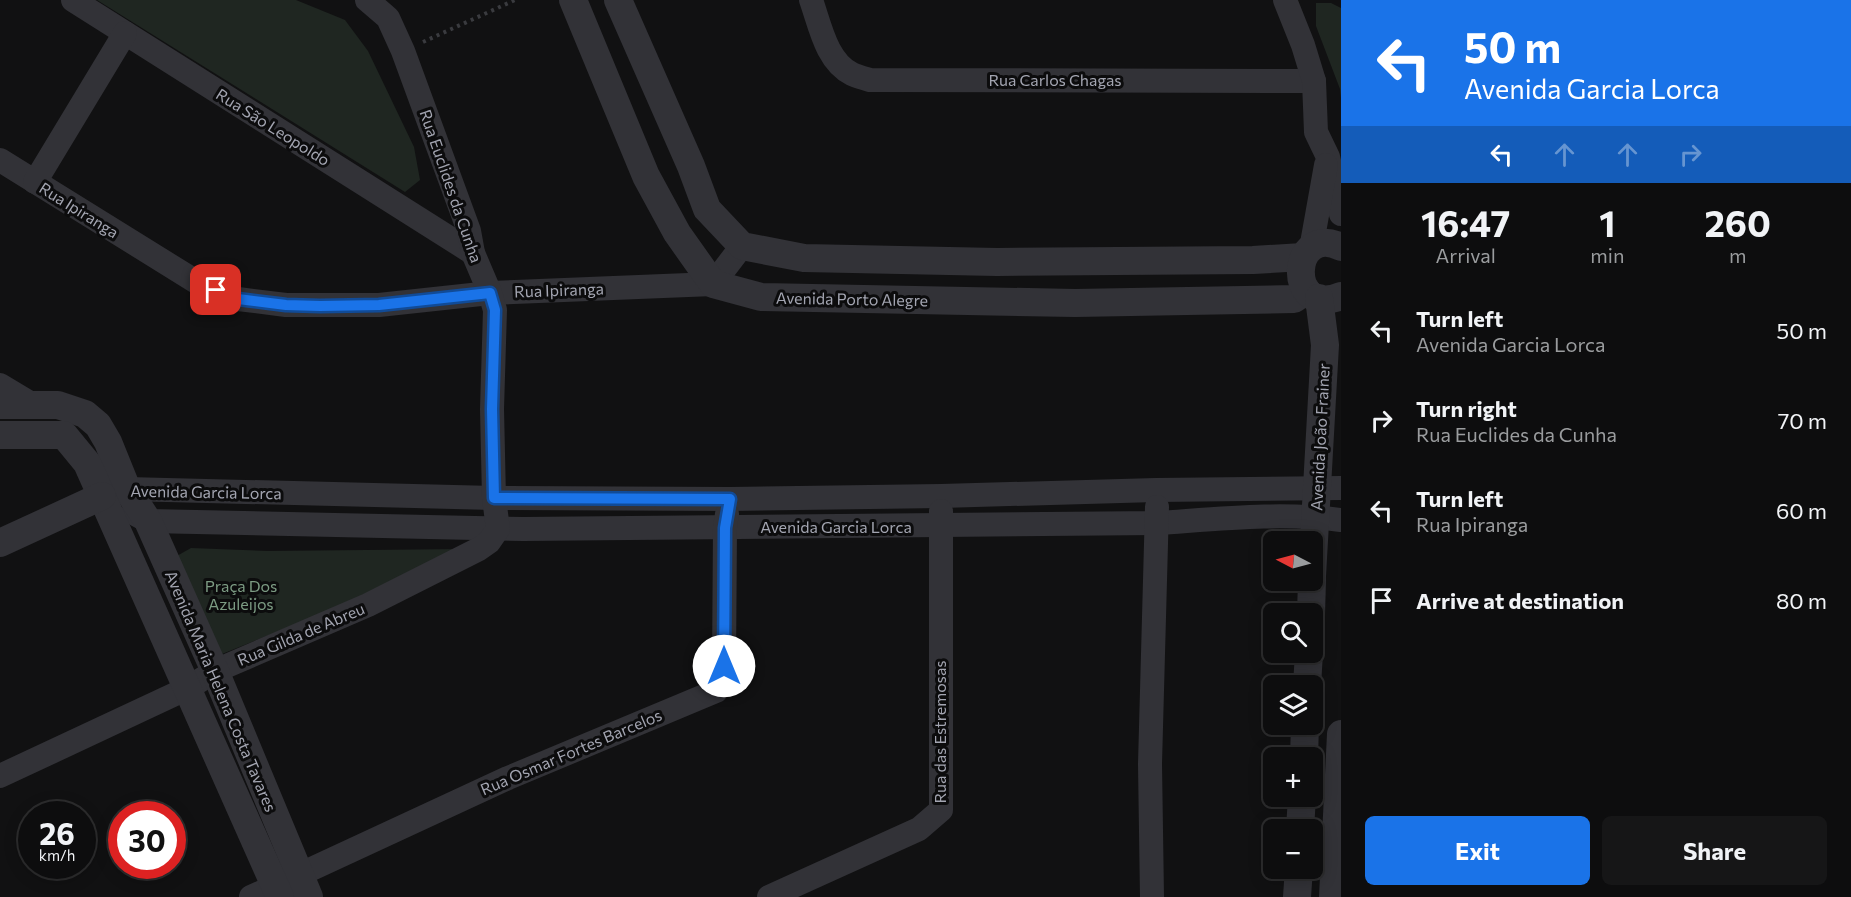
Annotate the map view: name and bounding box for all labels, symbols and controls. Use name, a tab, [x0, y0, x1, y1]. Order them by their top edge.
text: 50 m	[1464, 20, 1561, 72]
icon: left	[1365, 24, 1443, 102]
street label: Rua Carlos Chagas	[988, 70, 1122, 89]
text: Avenida Garcia Lorca	[1464, 72, 1720, 105]
street label: Rua São Leopoldo	[213, 84, 334, 169]
street label: Rua Euclides da Cunha	[416, 107, 487, 265]
icon: left	[1485, 138, 1518, 171]
icon: ahead	[1548, 138, 1581, 171]
icon: ahead	[1611, 138, 1644, 171]
icon: right	[1674, 138, 1707, 171]
street label: Rua Ipiranga	[36, 178, 122, 241]
text: 16:47	[1421, 200, 1510, 244]
text: 1	[1599, 200, 1616, 244]
text: 260	[1704, 200, 1771, 244]
text: Arrival	[1435, 243, 1496, 267]
text: min	[1590, 243, 1624, 267]
text: m	[1729, 243, 1746, 267]
pin	[190, 264, 241, 315]
icon: arrive	[199, 273, 232, 306]
street label: Rua Ipiranga	[514, 278, 604, 301]
street label: Avenida Porto Alegre	[776, 288, 928, 309]
text: Turn left	[1416, 305, 1503, 332]
icon: left	[1365, 314, 1398, 347]
text: 50 m	[1777, 317, 1827, 344]
text: Avenida Garcia Lorca	[1416, 332, 1605, 356]
street label: Avenida João Frainer	[1306, 362, 1333, 511]
text: Turn right	[1416, 395, 1517, 422]
icon: right	[1365, 404, 1398, 437]
text: 70 m	[1778, 407, 1827, 434]
text: Rua Euclides da Cunha	[1416, 422, 1617, 446]
street label: Avenida Garcia Lorca	[130, 481, 282, 502]
text: Turn left	[1416, 485, 1503, 512]
icon: left	[1365, 494, 1398, 527]
text: 60 m	[1776, 497, 1827, 524]
text: Rua Ipiranga	[1416, 512, 1528, 536]
street label: Avenida Garcia Lorca	[760, 517, 912, 536]
north arrow	[1263, 531, 1323, 591]
map controls	[1263, 531, 1323, 879]
street label: Avenida Maria Helena Costa Tavares	[162, 567, 281, 814]
park label: Praça Dos Azuleijos	[205, 576, 277, 613]
icon: arrive	[1365, 584, 1398, 617]
text: Arrive at destination	[1416, 587, 1624, 614]
text: 80 m	[1776, 587, 1827, 614]
street label: Rua Gilda de Abreu	[234, 598, 367, 669]
button: search	[1263, 603, 1323, 663]
position arrow	[692, 634, 756, 698]
street label: Rua das Estremosas	[930, 660, 949, 804]
button: layers	[1263, 675, 1323, 735]
street label: Rua Osmar Fortes Barcelos	[477, 705, 664, 798]
button: +	[1263, 747, 1323, 807]
speed limit sign: 30	[108, 801, 186, 879]
text: 26	[39, 814, 75, 851]
button: Exit	[1365, 816, 1590, 885]
button: Share	[1602, 816, 1827, 885]
button: −	[1263, 819, 1323, 879]
text: km/h	[39, 846, 75, 864]

